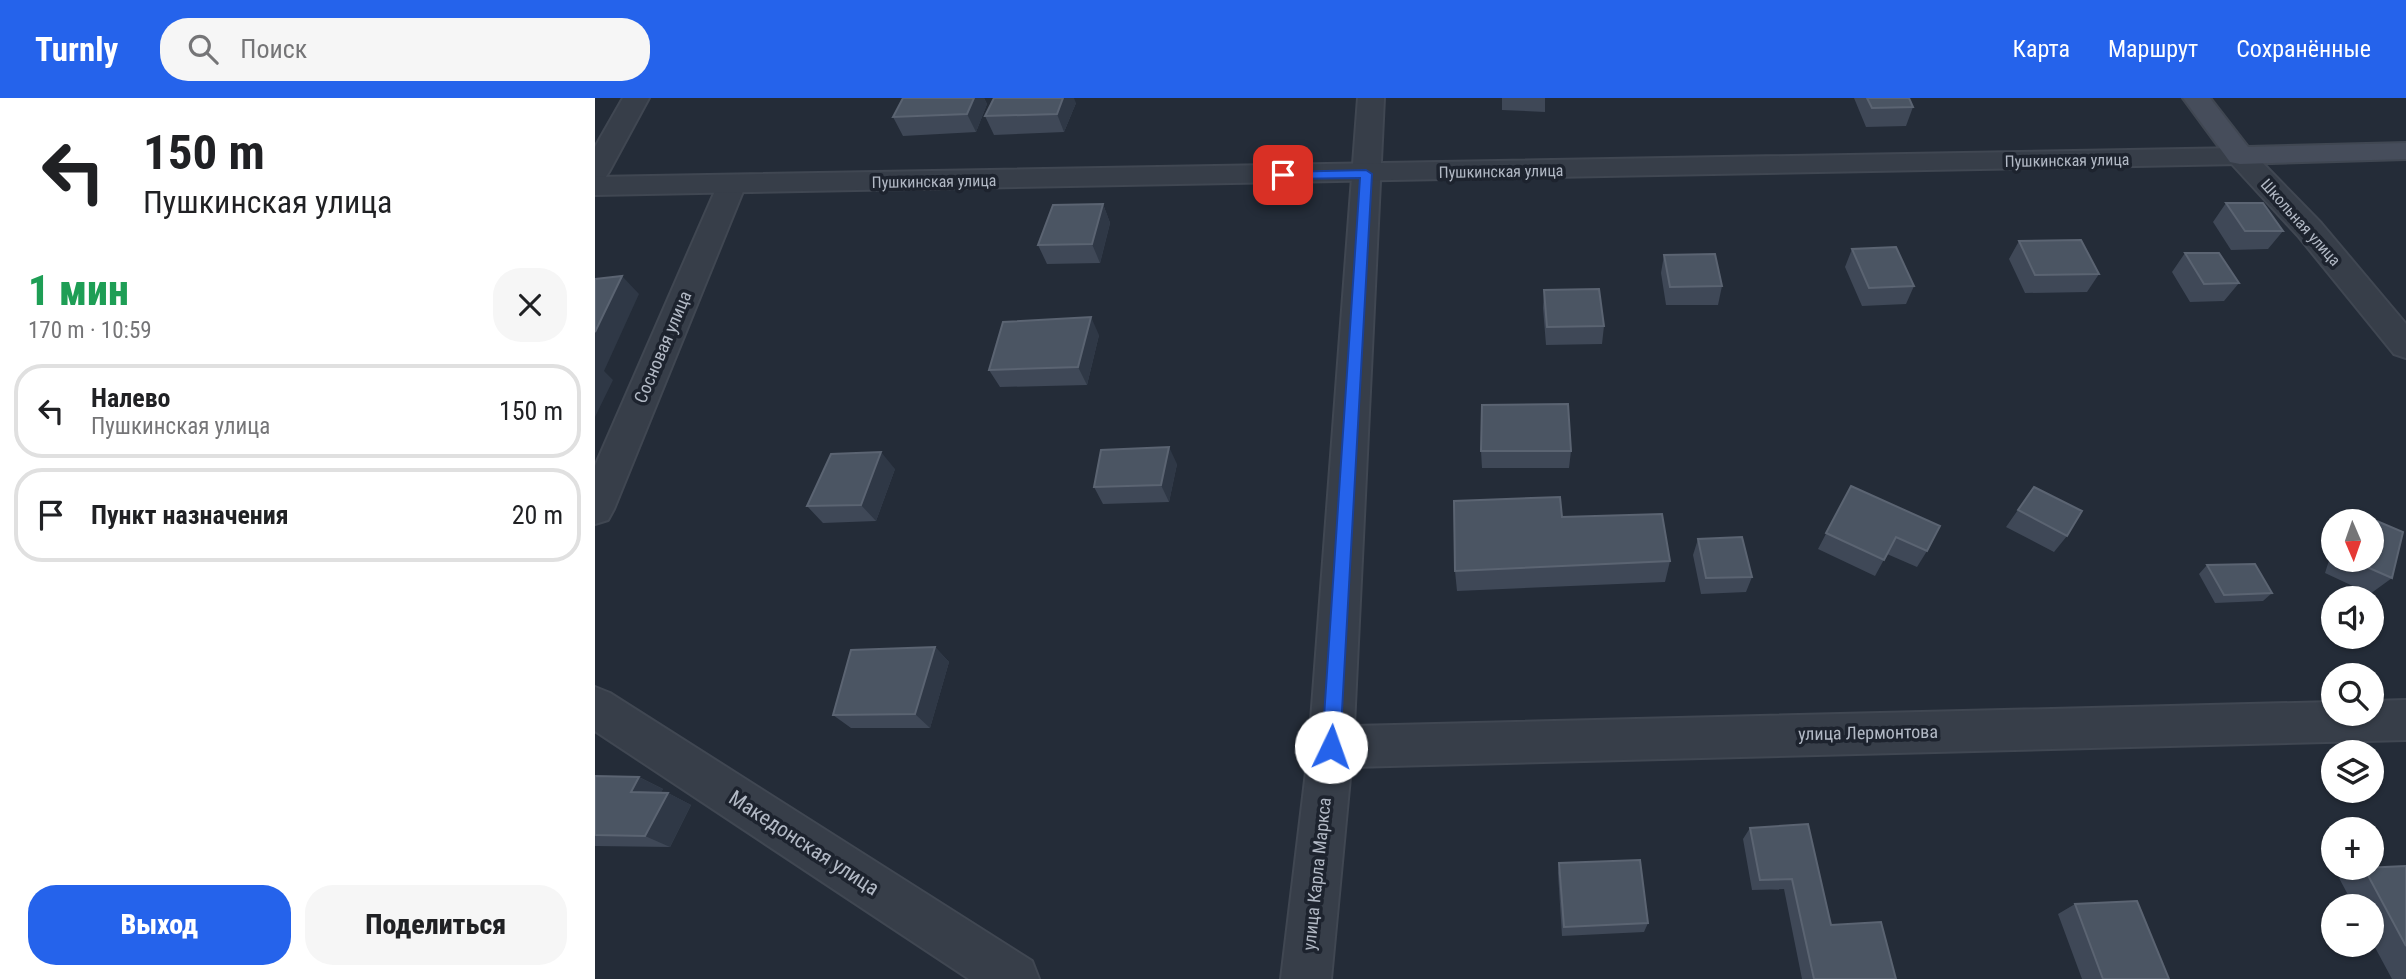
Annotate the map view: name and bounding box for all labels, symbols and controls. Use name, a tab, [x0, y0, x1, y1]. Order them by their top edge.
search box	[160, 18, 650, 81]
text: Turnly	[35, 30, 118, 69]
icon: search	[184, 30, 222, 68]
text: Поиск	[240, 34, 307, 64]
text: Карта	[2013, 35, 2070, 63]
text: Маршрут	[2108, 35, 2198, 63]
text: Сохранённые	[2236, 35, 2371, 63]
text: 150 m	[143, 124, 265, 181]
icon: left	[28, 126, 119, 217]
pin	[1253, 145, 1313, 205]
street label: Пушкинская улица	[2005, 150, 2130, 171]
icon: arrive	[1264, 156, 1302, 194]
street label: Пушкинская улица	[1439, 161, 1564, 182]
street label: Пушкинская улица	[872, 171, 997, 192]
street label: Школьная улица	[2257, 175, 2345, 270]
text: Пушкинская улица	[143, 183, 392, 221]
text: 1 мин	[28, 266, 129, 315]
button: close	[493, 268, 567, 342]
street label: Сосновая улица	[629, 288, 696, 406]
text: 170 m · 10:59	[28, 317, 152, 344]
text: Налево	[91, 383, 171, 413]
icon: left	[32, 392, 70, 430]
text: 150 m	[499, 396, 563, 426]
text: Пушкинская улица	[91, 413, 270, 440]
icon: arrive	[32, 496, 70, 534]
text: Пункт назначения	[91, 500, 289, 530]
text: 20 m	[512, 500, 563, 530]
north arrow	[2321, 509, 2383, 572]
map controls	[2321, 509, 2384, 957]
button: sound	[2321, 586, 2384, 649]
button: search	[2321, 663, 2384, 726]
position arrow	[1294, 710, 1368, 784]
street label: улица Лермонтова	[1798, 721, 1938, 744]
button: layers	[2321, 740, 2384, 803]
street label: Македонская улица	[725, 786, 883, 900]
street label: улица Карла Маркса	[1298, 796, 1335, 951]
button: +	[2321, 817, 2384, 880]
button: Выход	[28, 885, 291, 965]
button: Поделиться	[305, 885, 567, 965]
button: −	[2321, 894, 2384, 957]

